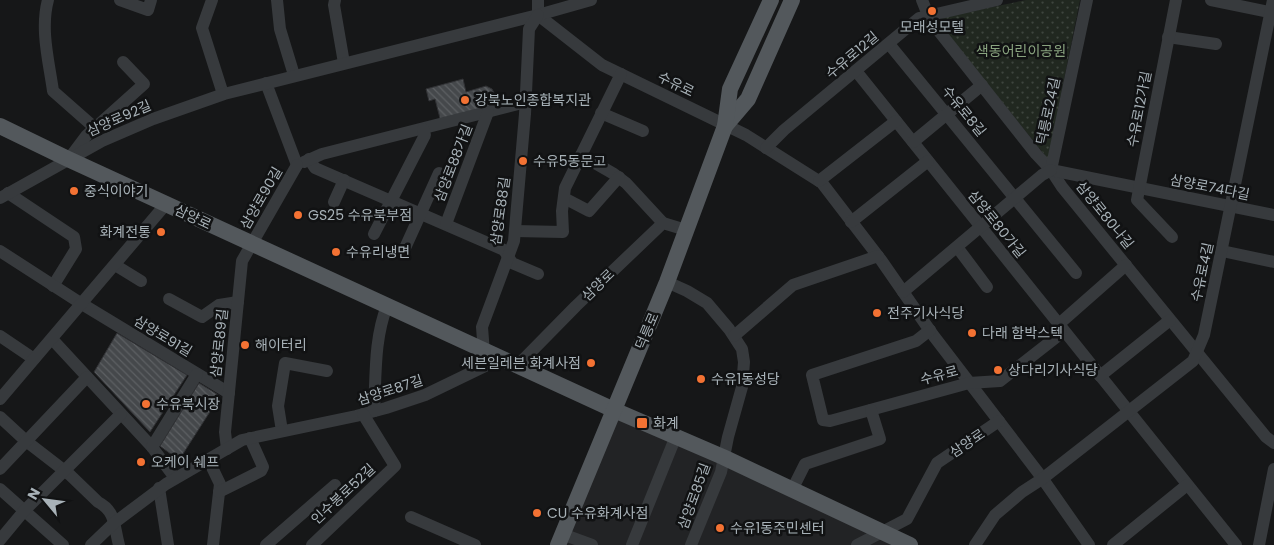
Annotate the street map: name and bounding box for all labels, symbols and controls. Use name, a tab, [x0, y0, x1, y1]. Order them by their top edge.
marker: 모래성모텔	[926, 5, 938, 17]
place label: 모래성모텔	[900, 17, 964, 37]
street label: 수유로12길	[821, 27, 883, 83]
park label: 색동어린이공원	[976, 41, 1066, 61]
street label: 수유로	[654, 67, 698, 102]
street label: 수유로12가길	[1122, 69, 1156, 149]
street label: 덕릉로24길	[1031, 75, 1065, 147]
street label: 수유로8길	[937, 81, 991, 141]
place label: 강북노인종합복지관	[475, 90, 591, 110]
marker: 강북노인종합복지관	[459, 94, 471, 106]
street label: 삼양로92길	[84, 95, 154, 141]
street label: 삼양로88가길	[429, 121, 477, 205]
place label: 수유5동문고	[533, 151, 606, 171]
marker: 수유5동문고	[517, 155, 529, 167]
street label: 삼양로90길	[235, 163, 287, 233]
street label: 삼양로74다길	[1168, 169, 1252, 205]
street label: 삼양로88길	[485, 175, 515, 247]
street label: 삼양로80나길	[1071, 177, 1139, 253]
place label: 중식이야기	[84, 181, 148, 201]
marker: 중식이야기	[68, 185, 80, 197]
street label: 삼양로80가길	[963, 186, 1031, 262]
street label: 삼양로	[171, 200, 215, 234]
place label: GS25 수유북부점	[308, 205, 412, 225]
marker: GS25 수유북부점	[292, 209, 304, 221]
place label: 화계전통	[99, 222, 151, 242]
marker: 화계전통	[155, 226, 167, 238]
street label: 수유로4길	[1186, 240, 1218, 304]
place label: 수유리냉면	[346, 242, 410, 262]
marker: 수유리냉면	[330, 246, 342, 258]
street label: 삼양로	[577, 264, 619, 306]
place label: 전주기사식당	[887, 303, 964, 323]
marker: 전주기사식당	[871, 307, 883, 319]
street label: 삼양로89길	[205, 308, 233, 378]
street label: 덕릉로	[630, 309, 664, 353]
street label: 삼양로91길	[130, 311, 196, 361]
place label: 다래 함박스텍	[982, 323, 1063, 343]
marker: 다래 함박스텍	[966, 327, 978, 339]
place label: 해이터리	[255, 335, 307, 355]
marker: 해이터리	[239, 339, 251, 351]
place label: 세븐일레븐 화계사점	[461, 353, 581, 373]
marker: 세븐일레븐 화계사점	[585, 357, 597, 369]
street label: 수유로	[918, 360, 960, 390]
place label: 상다리기사식당	[1008, 360, 1098, 380]
marker: 상다리기사식당	[992, 364, 1004, 376]
place label: 수유1동성당	[711, 369, 780, 389]
street label: 삼양로87길	[355, 370, 425, 410]
marker: 수유1동성당	[695, 373, 707, 385]
place label: 수유북시장	[156, 394, 221, 414]
marker: 수유북시장	[140, 398, 152, 410]
place label: 화계	[653, 413, 679, 433]
marker: 화계	[635, 416, 649, 430]
street label: 삼양로	[945, 424, 989, 462]
place label: 오케이 쉐프	[151, 452, 219, 472]
marker: 오케이 쉐프	[135, 456, 147, 468]
street label: 인수봉로52길	[306, 459, 380, 529]
street label: 삼양로85길	[673, 460, 715, 532]
north arrow	[20, 475, 70, 525]
text: N	[22, 484, 45, 503]
place label: CU 수유화계사점	[547, 503, 648, 523]
marker: CU 수유화계사점	[531, 507, 543, 519]
place label: 수유1동주민센터	[730, 518, 825, 538]
marker: 수유1동주민센터	[714, 522, 726, 534]

